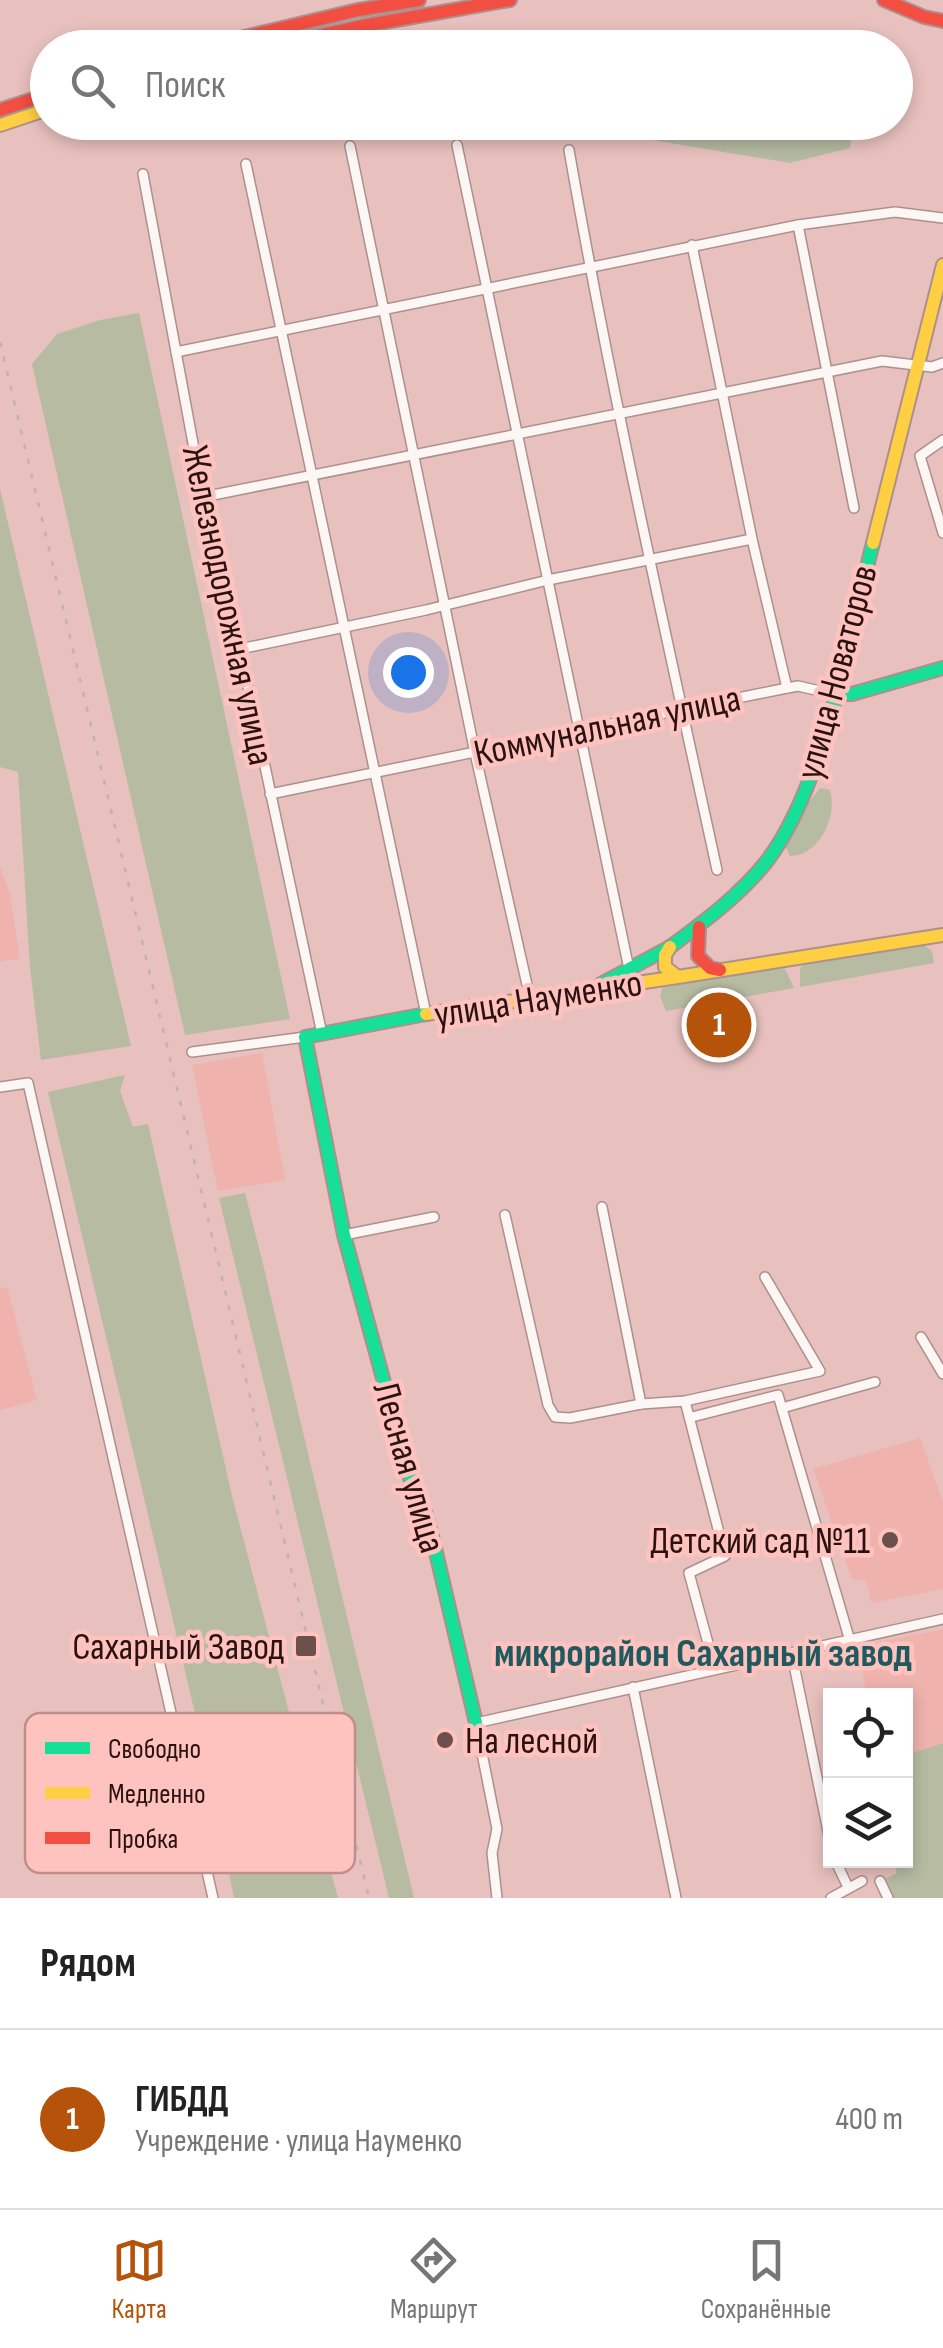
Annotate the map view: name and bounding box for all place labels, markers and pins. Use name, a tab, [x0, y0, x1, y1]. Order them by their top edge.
pin: 1	[686, 988, 752, 1062]
place label: Детский сад №11	[650, 1519, 870, 1564]
marker: Детский сад №11	[879, 1529, 901, 1551]
place label: Сахарный Завод	[72, 1625, 284, 1670]
marker: Сахарный Завод	[293, 1633, 319, 1659]
place label: На лесной	[465, 1719, 598, 1764]
marker: На лесной	[434, 1729, 456, 1751]

